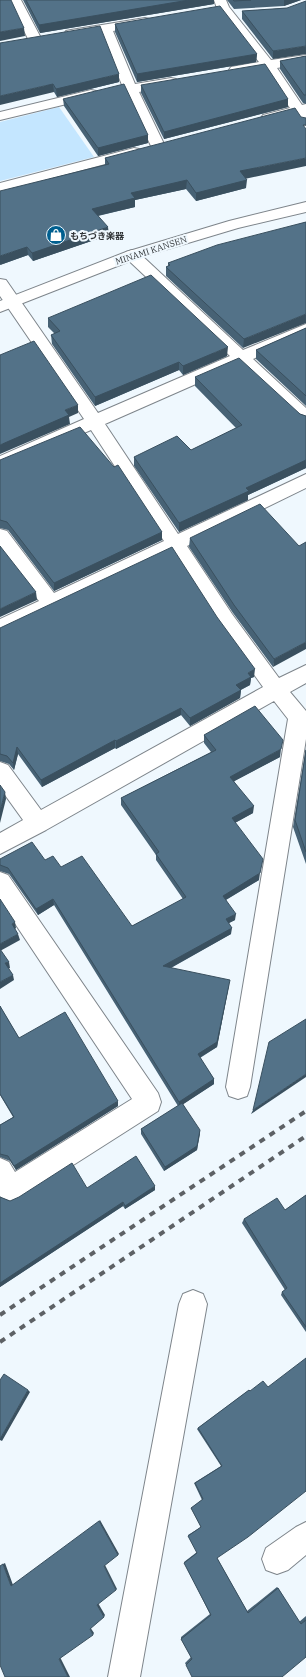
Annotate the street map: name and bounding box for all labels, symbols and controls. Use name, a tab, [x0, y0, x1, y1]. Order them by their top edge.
shop icon: もちづき楽器	[45, 224, 67, 246]
place label: もちづき楽器	[70, 230, 125, 241]
street label: MINAMI KANSEN	[114, 233, 188, 267]

